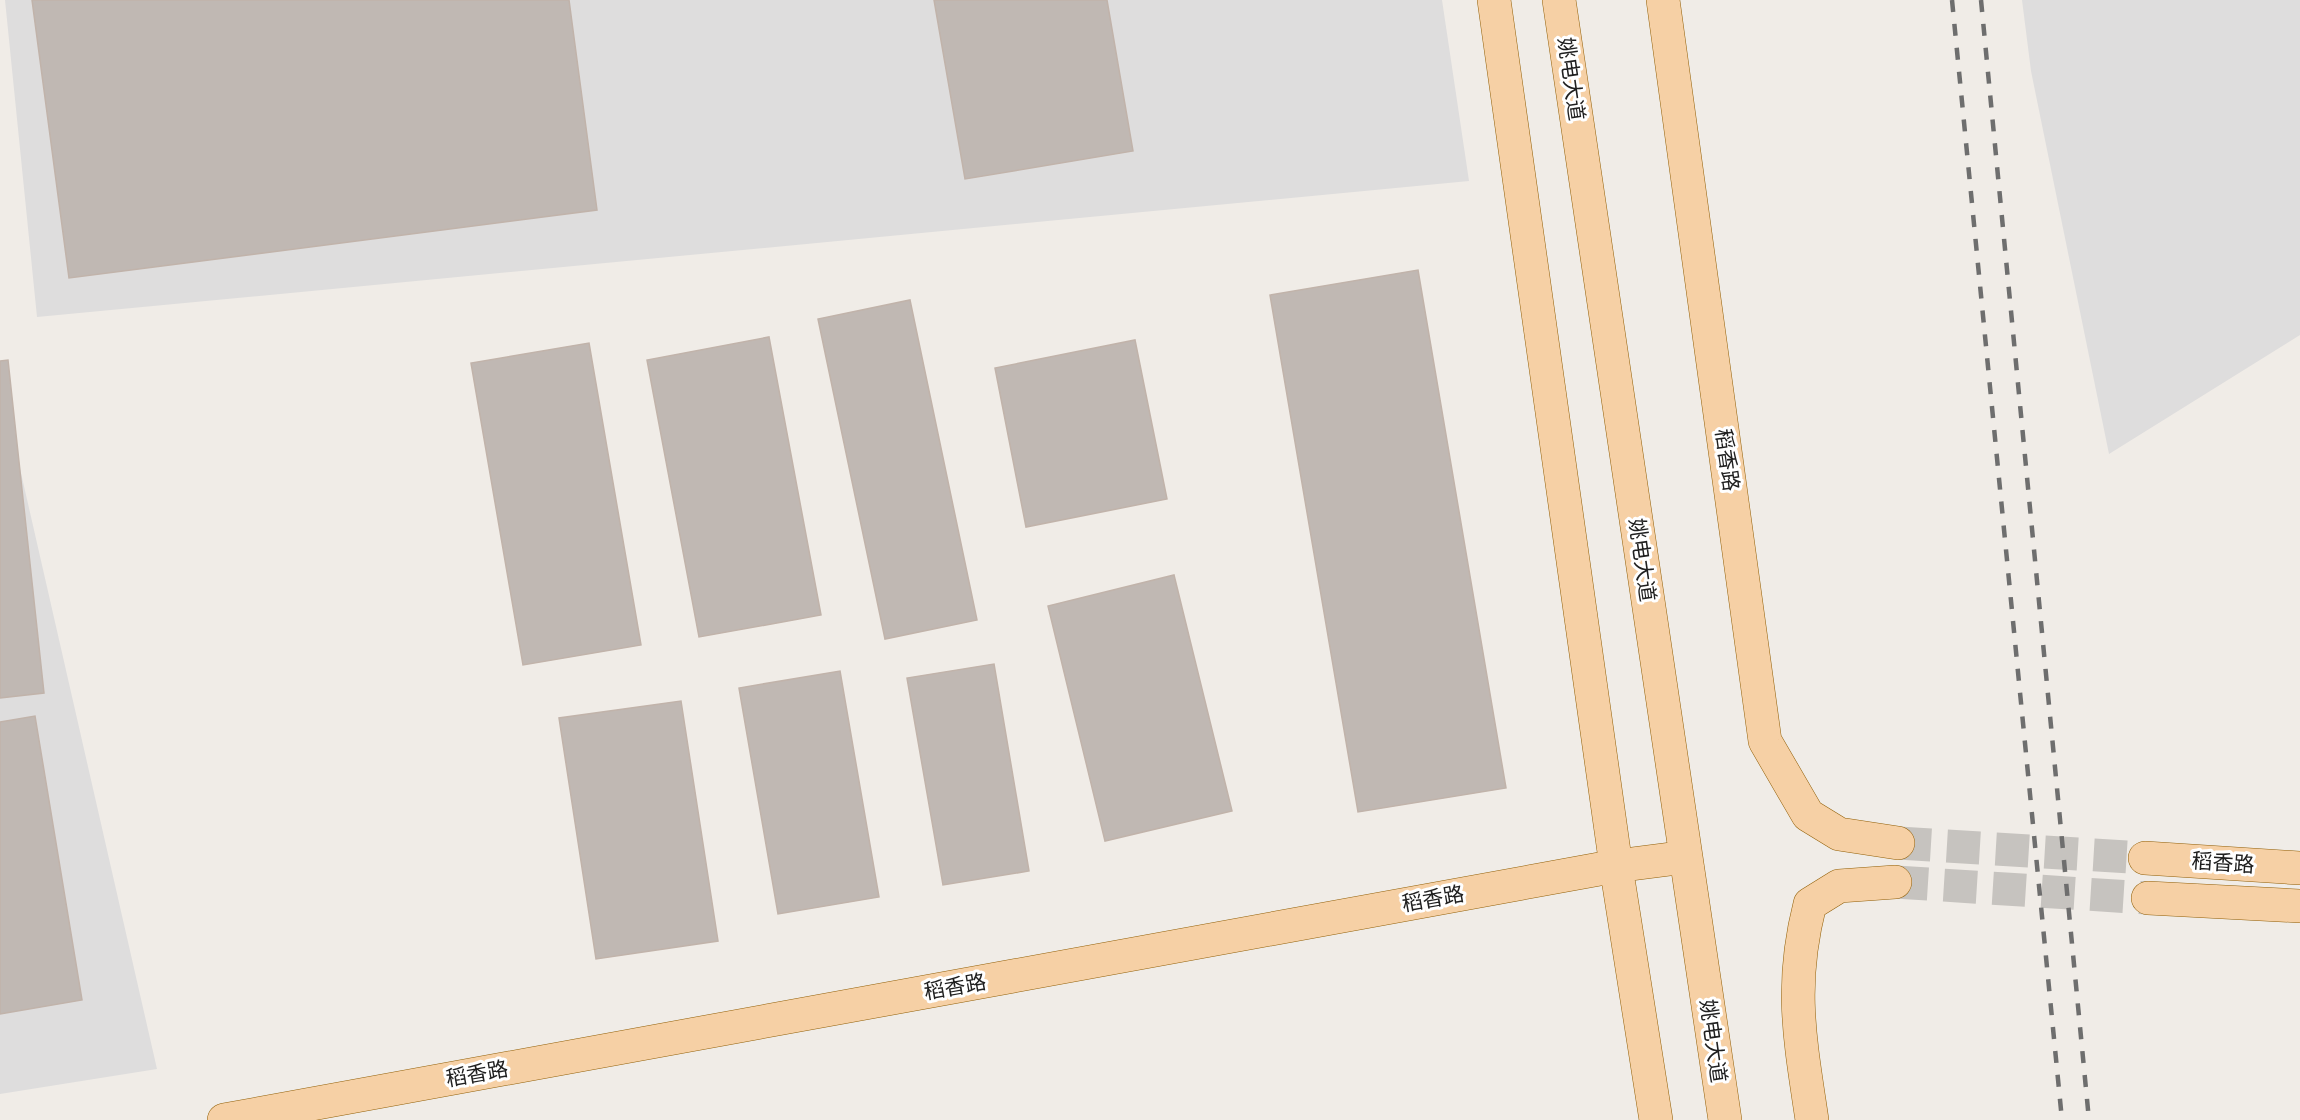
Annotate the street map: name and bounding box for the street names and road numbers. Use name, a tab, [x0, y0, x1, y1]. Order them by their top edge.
street label: 姚电大道	[1552, 36, 1590, 122]
street label: 稻香路	[1710, 427, 1744, 493]
street label: 姚电大道	[1623, 517, 1661, 603]
street label: 稻香路	[2191, 848, 2255, 878]
street label: 稻香路	[1400, 881, 1466, 917]
street label: 稻香路	[922, 969, 988, 1005]
street label: 姚电大道	[1694, 998, 1732, 1084]
street label: 稻香路	[444, 1056, 510, 1092]

